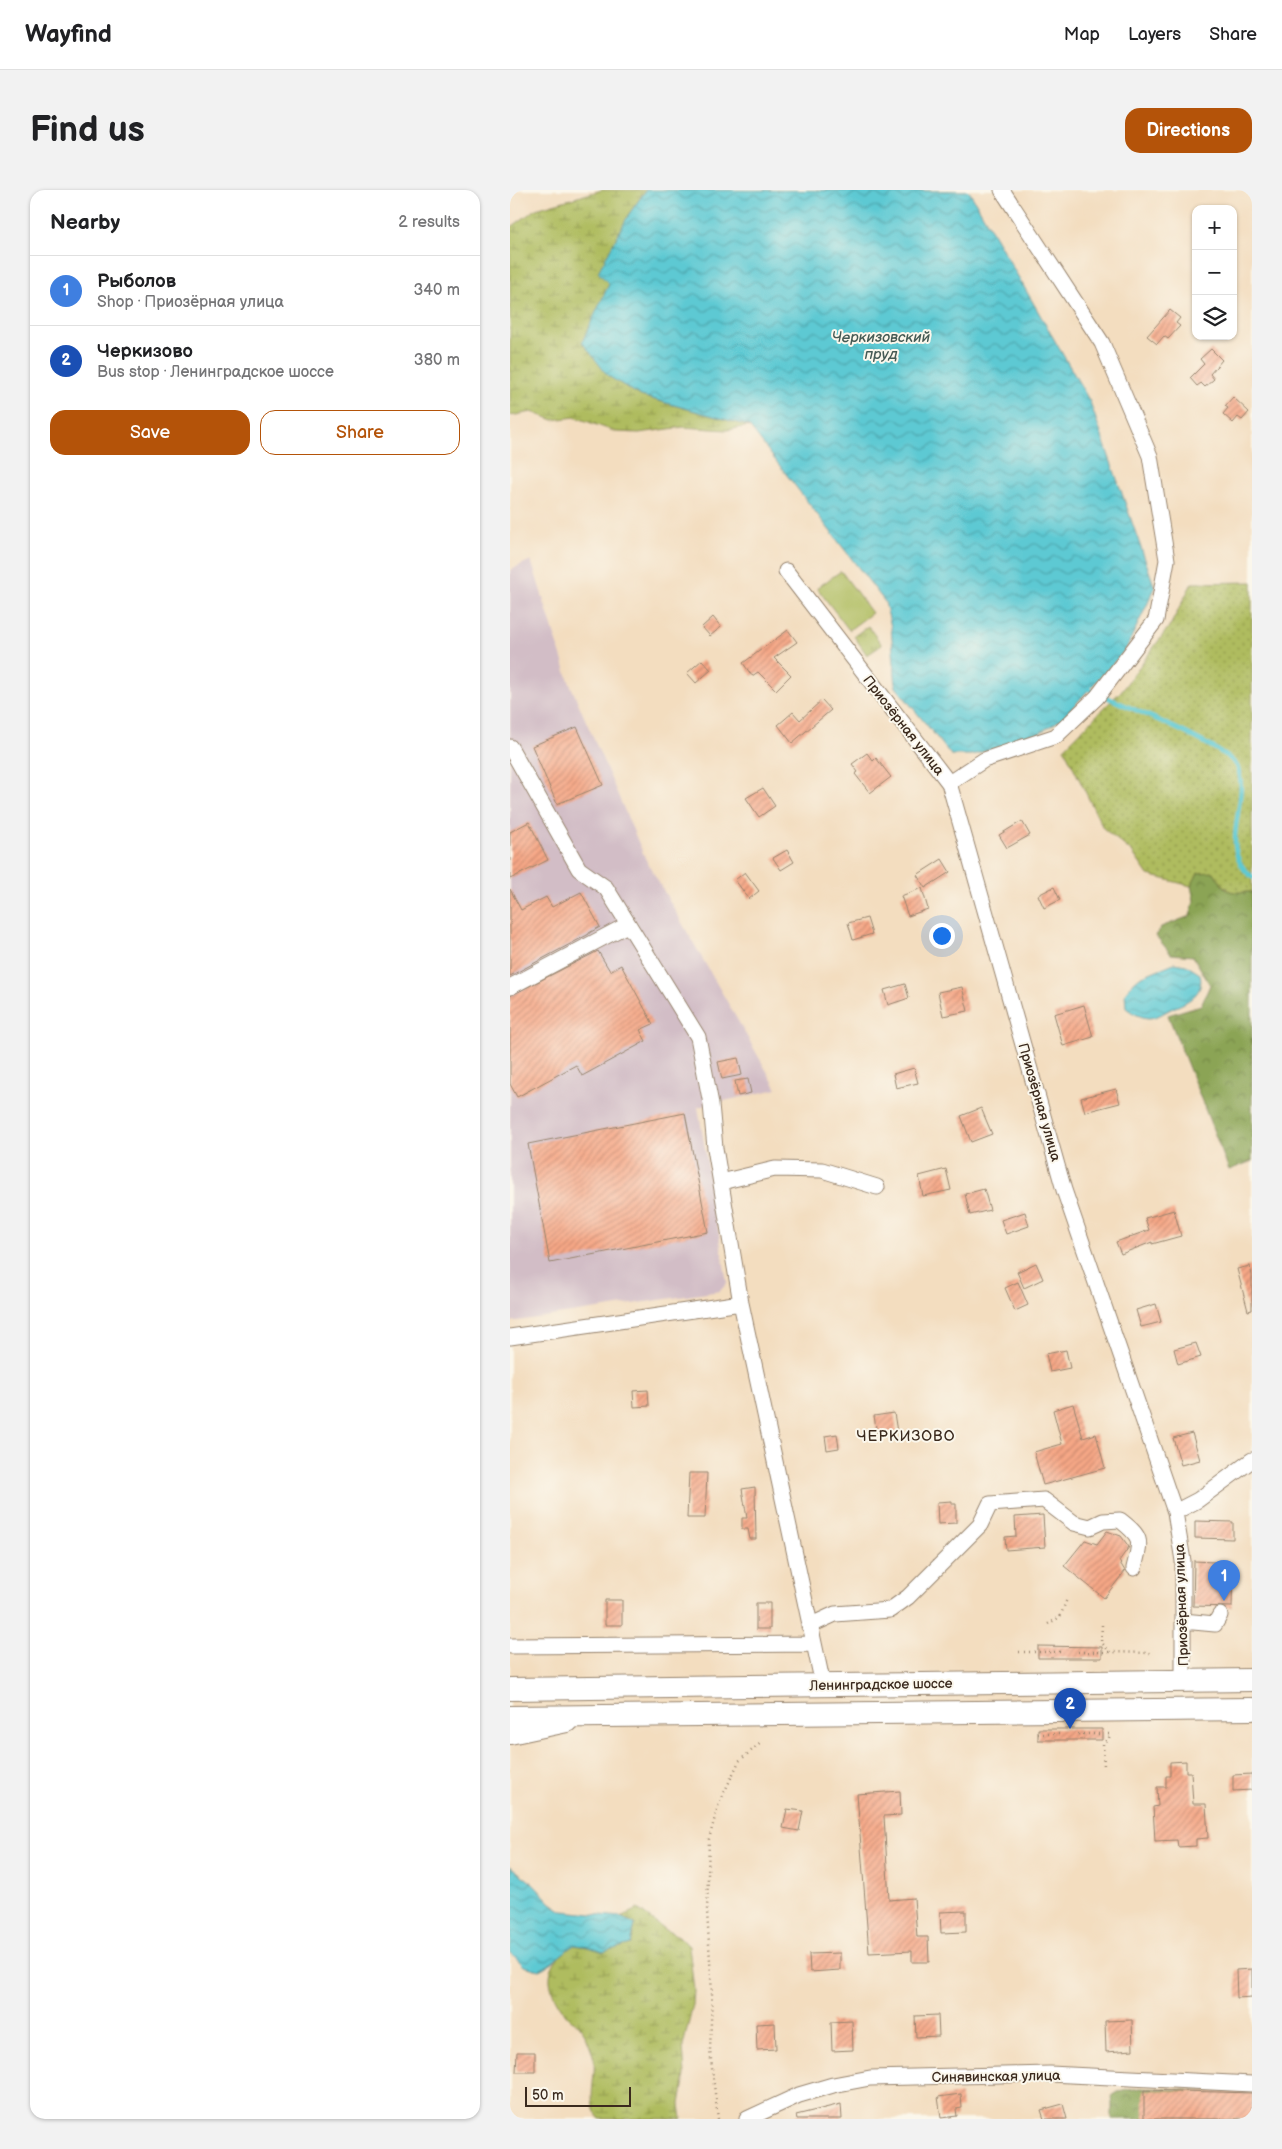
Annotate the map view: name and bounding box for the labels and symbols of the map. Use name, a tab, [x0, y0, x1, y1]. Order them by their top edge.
water label: Черкизовский пруд	[832, 328, 931, 364]
street label: Приозёрная улица	[859, 672, 948, 779]
your location	[929, 923, 955, 949]
street label: Приозёрная улица	[1015, 1041, 1065, 1164]
district label: ЧЕРКИЗОВО	[857, 1427, 955, 1446]
street label: Приозёрная улица	[1171, 1543, 1192, 1666]
pin: 1	[1208, 1560, 1240, 1601]
street label: Ленинградское шоссе	[808, 1675, 953, 1694]
pin: 2	[1054, 1688, 1086, 1729]
street label: Синявинская улица	[932, 2067, 1061, 2086]
scale bar	[525, 2084, 631, 2107]

